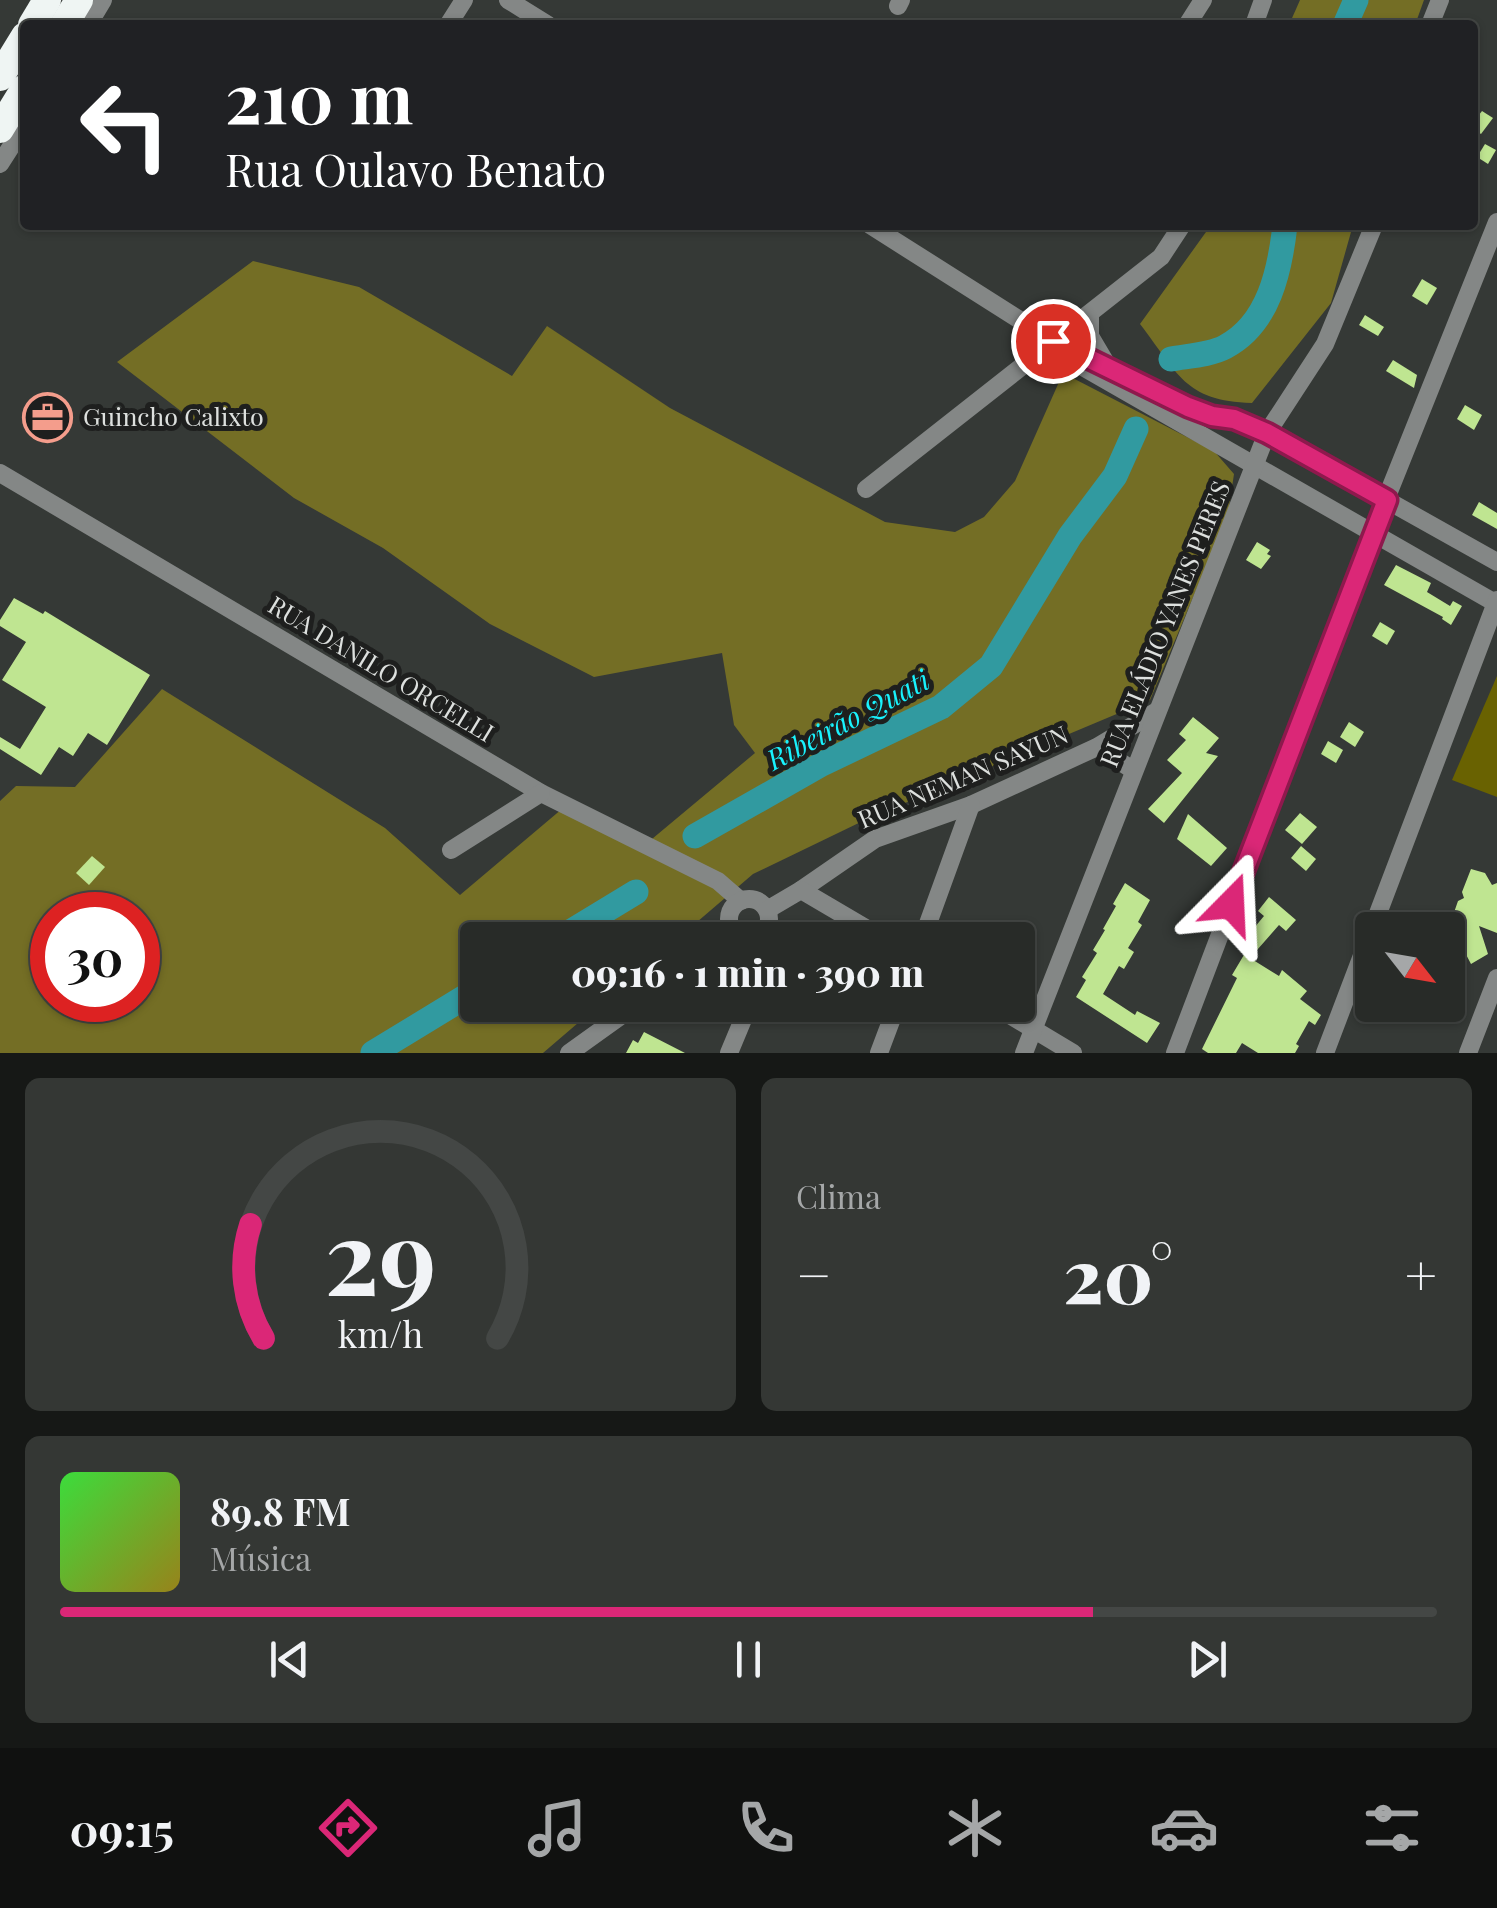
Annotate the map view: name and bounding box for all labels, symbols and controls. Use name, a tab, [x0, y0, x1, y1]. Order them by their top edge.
text: 210 m	[225, 48, 413, 142]
icon: left	[60, 60, 190, 190]
text: Rua Oulavo Benato	[225, 138, 606, 198]
pin	[1011, 299, 1096, 384]
icon: arrive	[1026, 314, 1081, 369]
office icon: Guincho Calixto	[22, 391, 74, 443]
place label: Guincho Calixto	[83, 399, 264, 432]
street label: RUA ELÁDIO YANES PERES	[1091, 476, 1236, 771]
street label: RUA DANILO ORCELLI	[263, 587, 501, 748]
water label: Ribeirão Quati	[759, 660, 936, 778]
street label: RUA NEMAN SAYUN	[852, 716, 1073, 835]
position arrow	[1179, 852, 1283, 956]
speed limit sign: 30	[30, 892, 160, 1022]
north arrow	[1355, 912, 1465, 1022]
map controls	[1355, 912, 1465, 1022]
text: 09:16 · 1 min · 390 m	[571, 946, 924, 997]
text: Clima	[796, 1174, 881, 1217]
text: 29	[325, 1183, 436, 1322]
text: 20°	[1063, 1223, 1173, 1323]
text: −	[796, 1236, 832, 1310]
text: +	[1405, 1236, 1437, 1310]
text: km/h	[338, 1309, 423, 1357]
text: 89.8 FM	[210, 1485, 351, 1536]
text: Música	[210, 1536, 311, 1579]
icon: previous	[262, 1632, 317, 1687]
icon: pause	[721, 1632, 776, 1687]
icon: next	[1180, 1632, 1235, 1687]
icon: directions	[313, 1793, 383, 1863]
icon: music	[522, 1793, 592, 1863]
icon: phone	[731, 1793, 801, 1863]
icon: climate	[940, 1793, 1010, 1863]
icon: car	[1149, 1793, 1219, 1863]
icon: filters	[1357, 1793, 1427, 1863]
text: 09:15	[69, 1798, 174, 1858]

